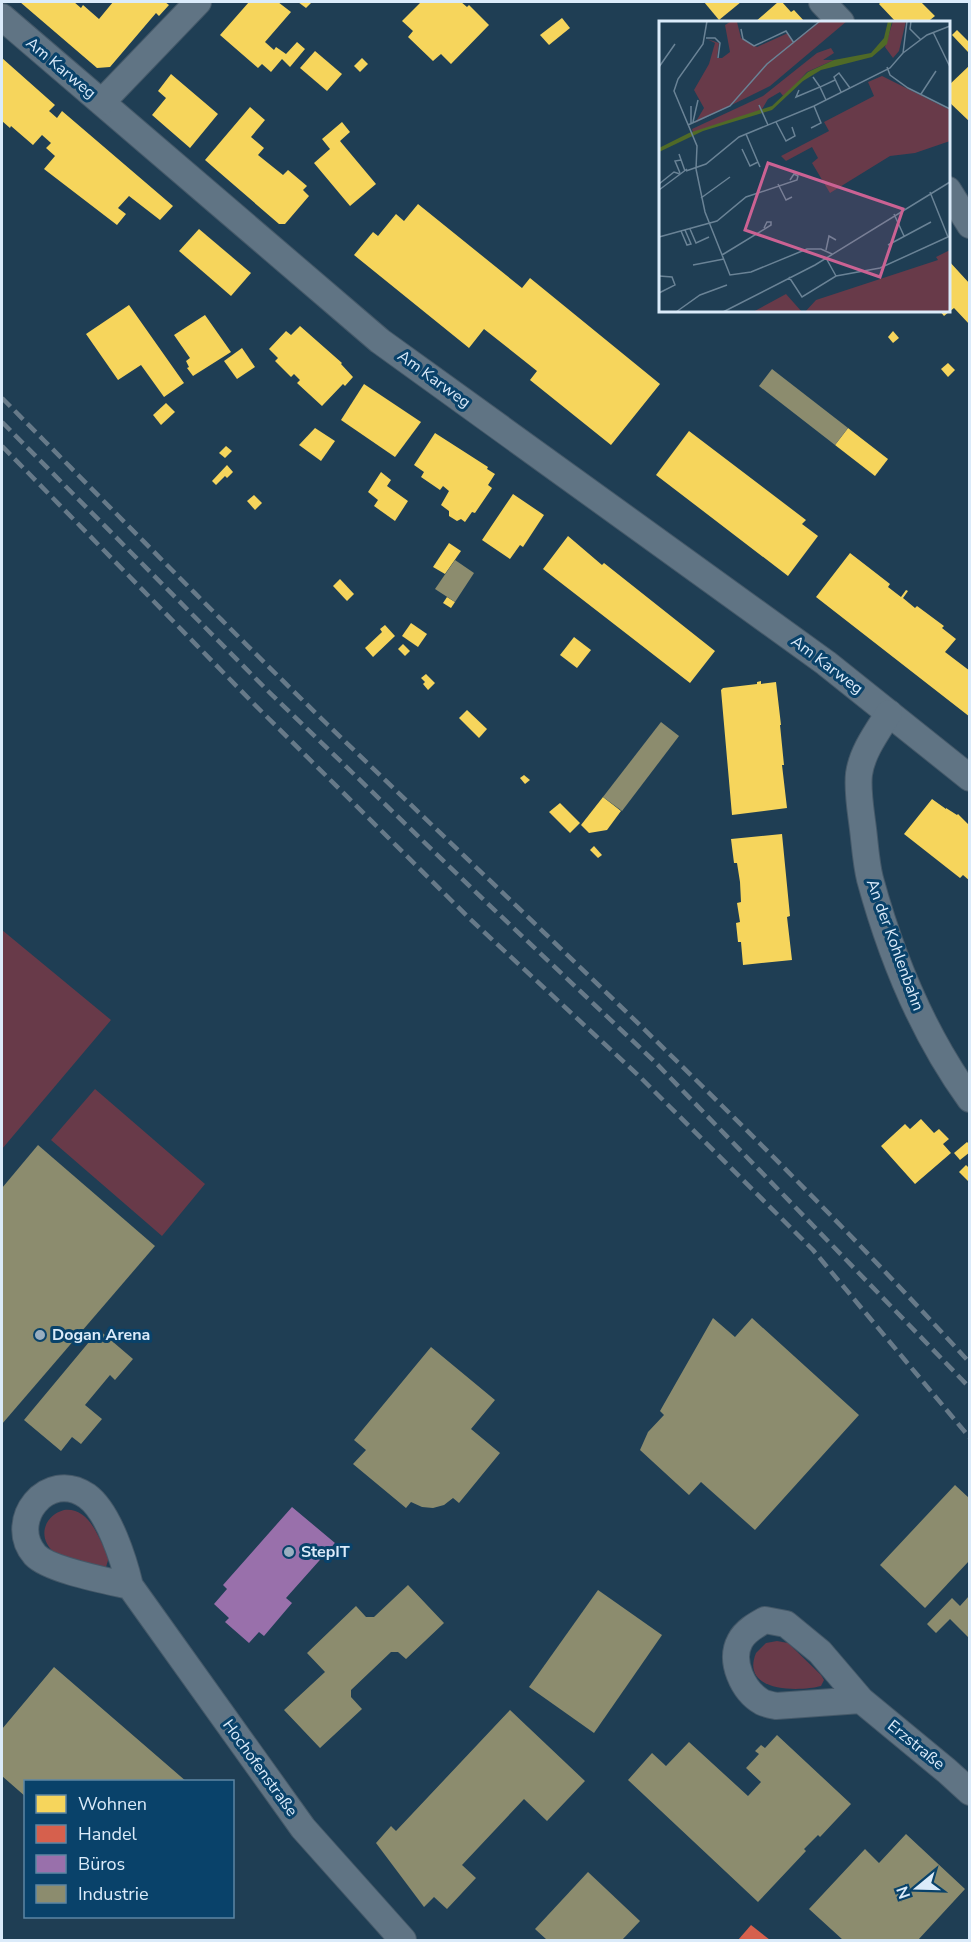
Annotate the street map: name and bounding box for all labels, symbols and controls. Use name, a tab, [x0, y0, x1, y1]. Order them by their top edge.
inset map	[659, 21, 950, 312]
street label: Am Karweg	[21, 32, 101, 104]
street label: Am Karweg	[393, 345, 475, 413]
street label: Am Karweg	[786, 631, 868, 699]
street label: An der Kohlenbahn	[861, 876, 929, 1014]
place label: Dogan Arena	[52, 1324, 150, 1346]
marker: Dogan Arena	[33, 1328, 47, 1342]
place label: StepIT	[301, 1541, 350, 1563]
marker: StepIT	[282, 1545, 296, 1559]
street label: Hochofenstraße	[217, 1715, 303, 1821]
street label: Erzstraße	[883, 1715, 949, 1775]
legend	[24, 1780, 234, 1918]
text: Wohnen	[78, 1792, 147, 1816]
text: Handel	[78, 1822, 138, 1846]
text: Büros	[78, 1852, 125, 1876]
north arrow	[887, 1858, 947, 1918]
text: Industrie	[78, 1882, 149, 1906]
text: N	[891, 1883, 916, 1902]

